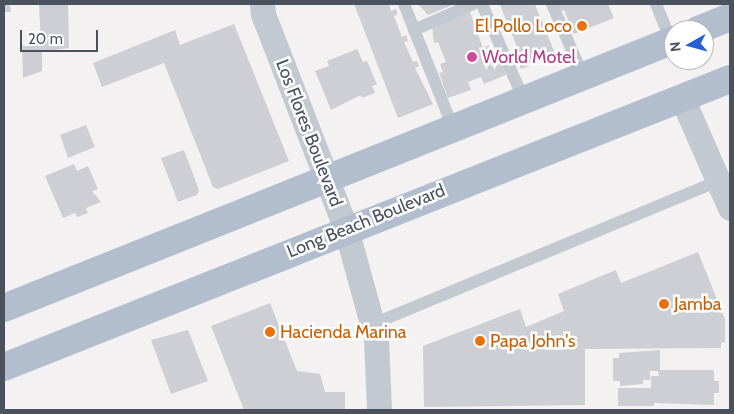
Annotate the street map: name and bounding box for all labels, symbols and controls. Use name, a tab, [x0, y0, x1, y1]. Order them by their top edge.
place label: El Pollo Loco	[475, 15, 572, 37]
scale bar	[22, 20, 100, 52]
marker: El Pollo Loco	[576, 20, 588, 32]
north arrow	[664, 20, 714, 70]
text: 20 m	[28, 30, 63, 48]
text: N	[666, 41, 685, 53]
place label: World Motel	[482, 46, 576, 68]
marker: World Motel	[466, 51, 478, 63]
street label: Los Flores Boulevard	[271, 56, 347, 210]
street label: Long Beach Boulevard	[284, 179, 448, 263]
place label: Jamba	[674, 293, 721, 315]
marker: Jamba	[658, 298, 670, 310]
place label: Hacienda Marina	[280, 321, 406, 343]
marker: Hacienda Marina	[264, 326, 276, 338]
place label: Papa John's	[490, 330, 575, 352]
marker: Papa John's	[474, 335, 486, 347]

